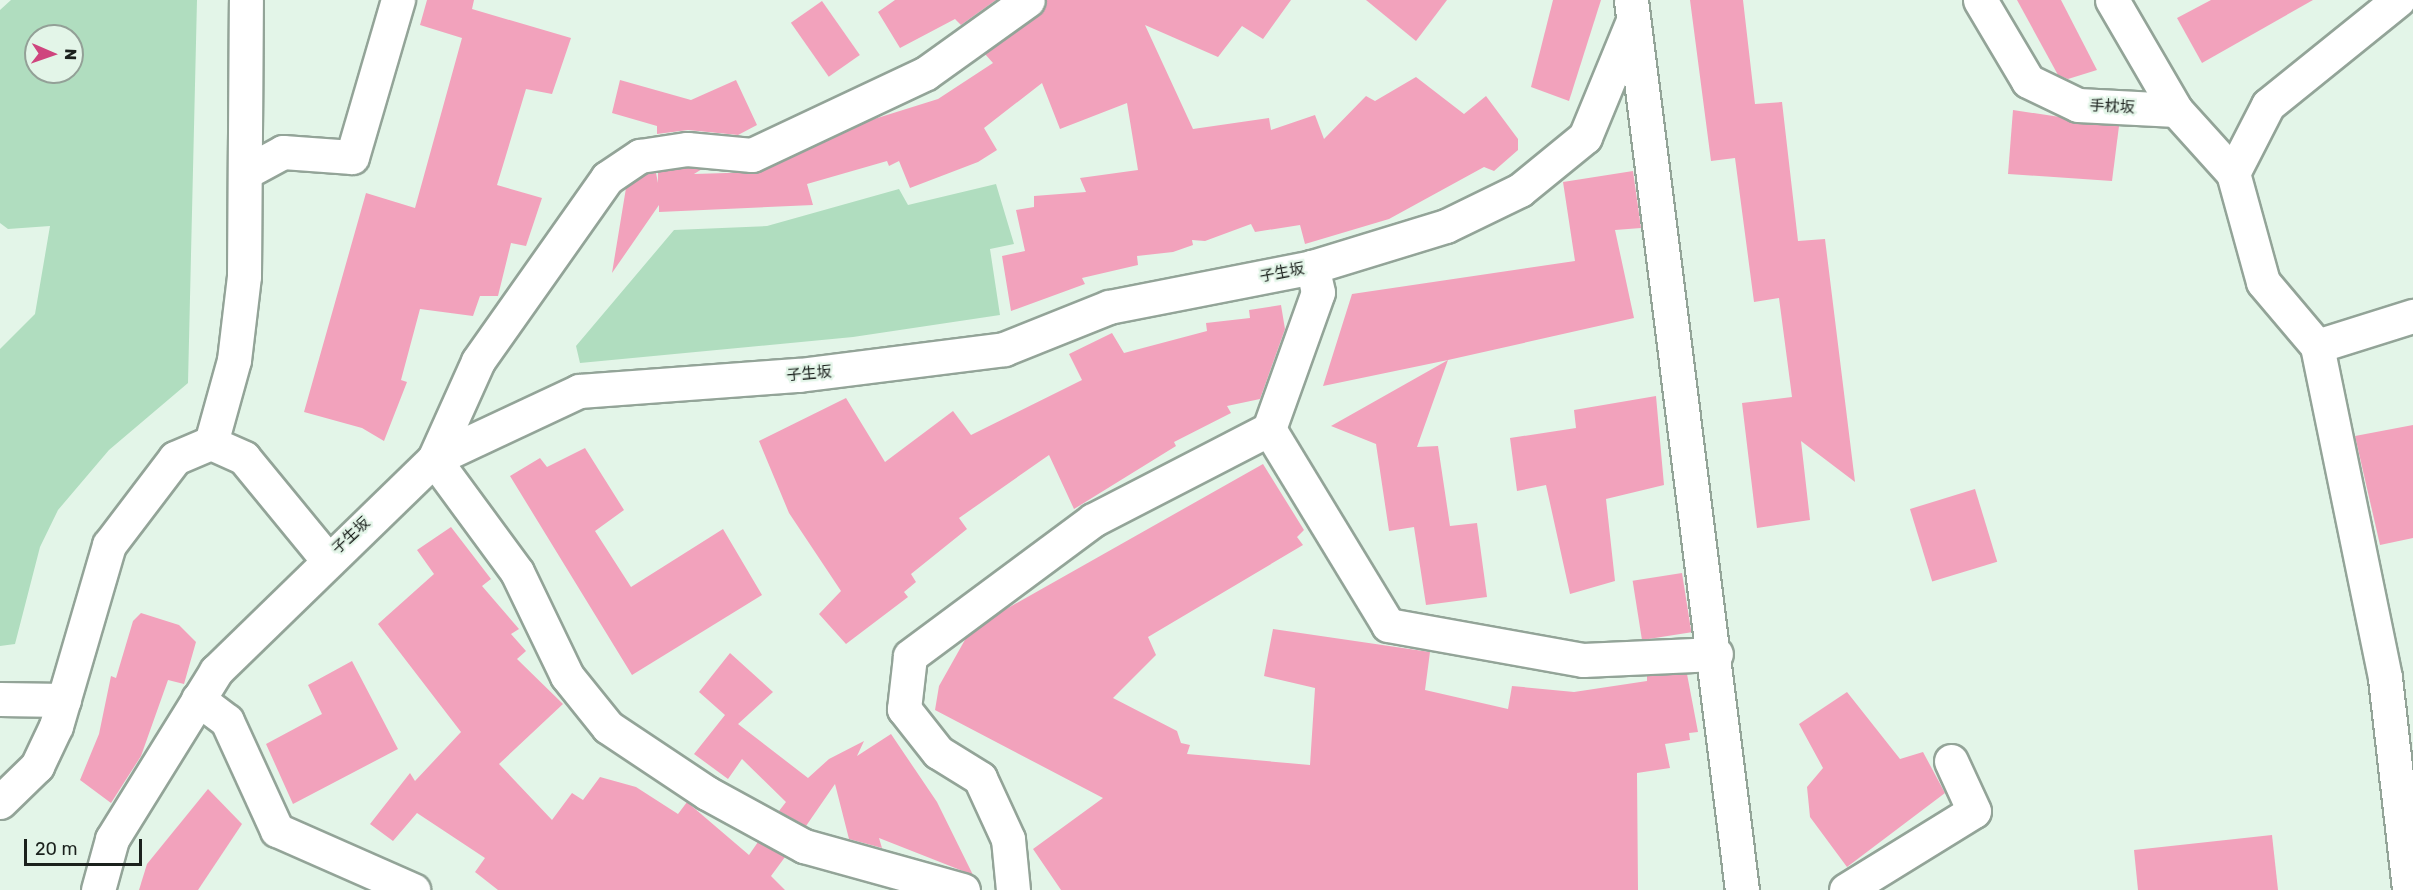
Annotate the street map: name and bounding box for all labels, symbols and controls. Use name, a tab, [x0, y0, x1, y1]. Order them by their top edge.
north arrow	[24, 24, 84, 84]
text: N	[61, 48, 80, 61]
street label: 手枕坂	[2089, 97, 2135, 117]
street label: 子生坂	[1258, 260, 1306, 286]
street label: 子生坂	[786, 363, 832, 385]
street label: 子生坂	[328, 514, 374, 558]
scale bar	[27, 827, 146, 865]
text: 20 m	[35, 838, 77, 860]

